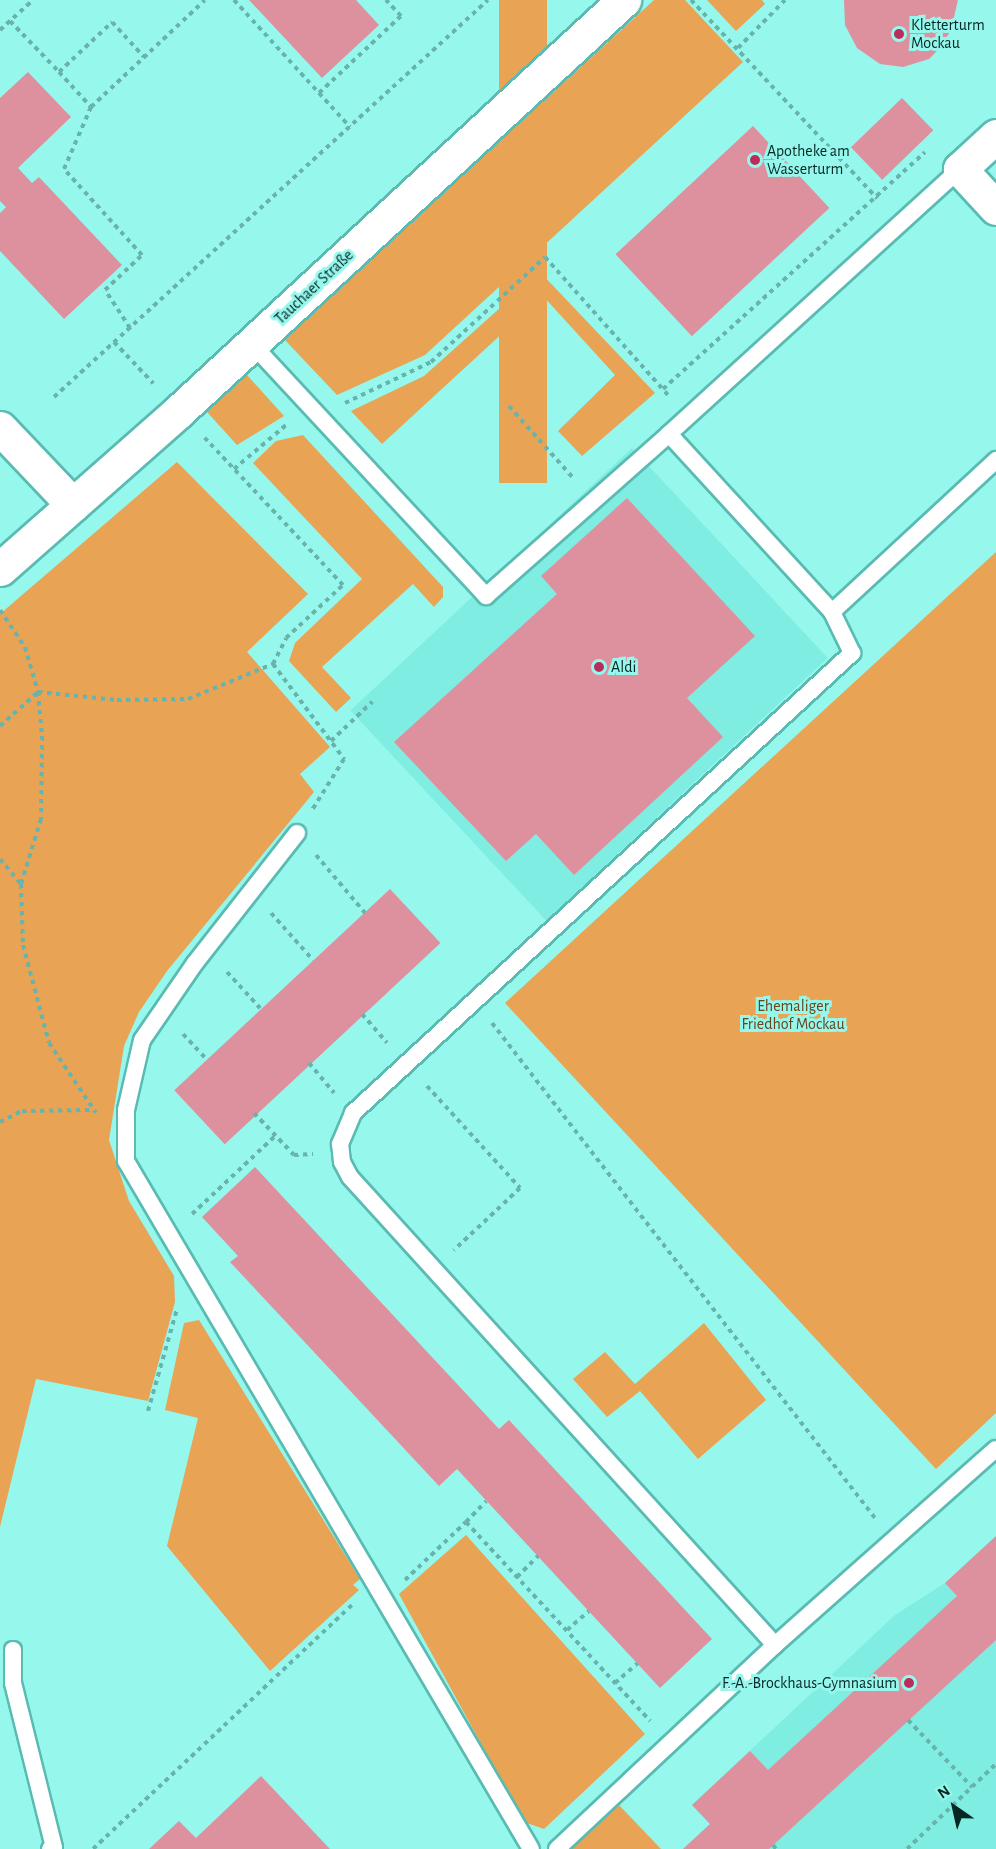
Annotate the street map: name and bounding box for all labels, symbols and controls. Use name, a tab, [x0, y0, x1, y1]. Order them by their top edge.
place label: Kletterturm Mockau	[911, 15, 985, 53]
marker: Kletterturm Mockau	[892, 27, 906, 41]
place label: Apotheke am Wasserturm	[767, 141, 850, 179]
marker: Apotheke am Wasserturm	[748, 153, 762, 167]
street label: Tauchaer Straße	[271, 246, 357, 328]
place label: Aldi	[611, 657, 636, 677]
marker: Aldi	[592, 660, 606, 674]
park label: Ehemaliger Friedhof Mockau	[741, 996, 845, 1034]
place label: F.-A.-Brockhaus-Gymnasium	[722, 1673, 897, 1693]
marker: F.-A.-Brockhaus-Gymnasium	[902, 1676, 916, 1690]
north arrow	[924, 1777, 984, 1837]
text: N	[935, 1782, 953, 1802]

